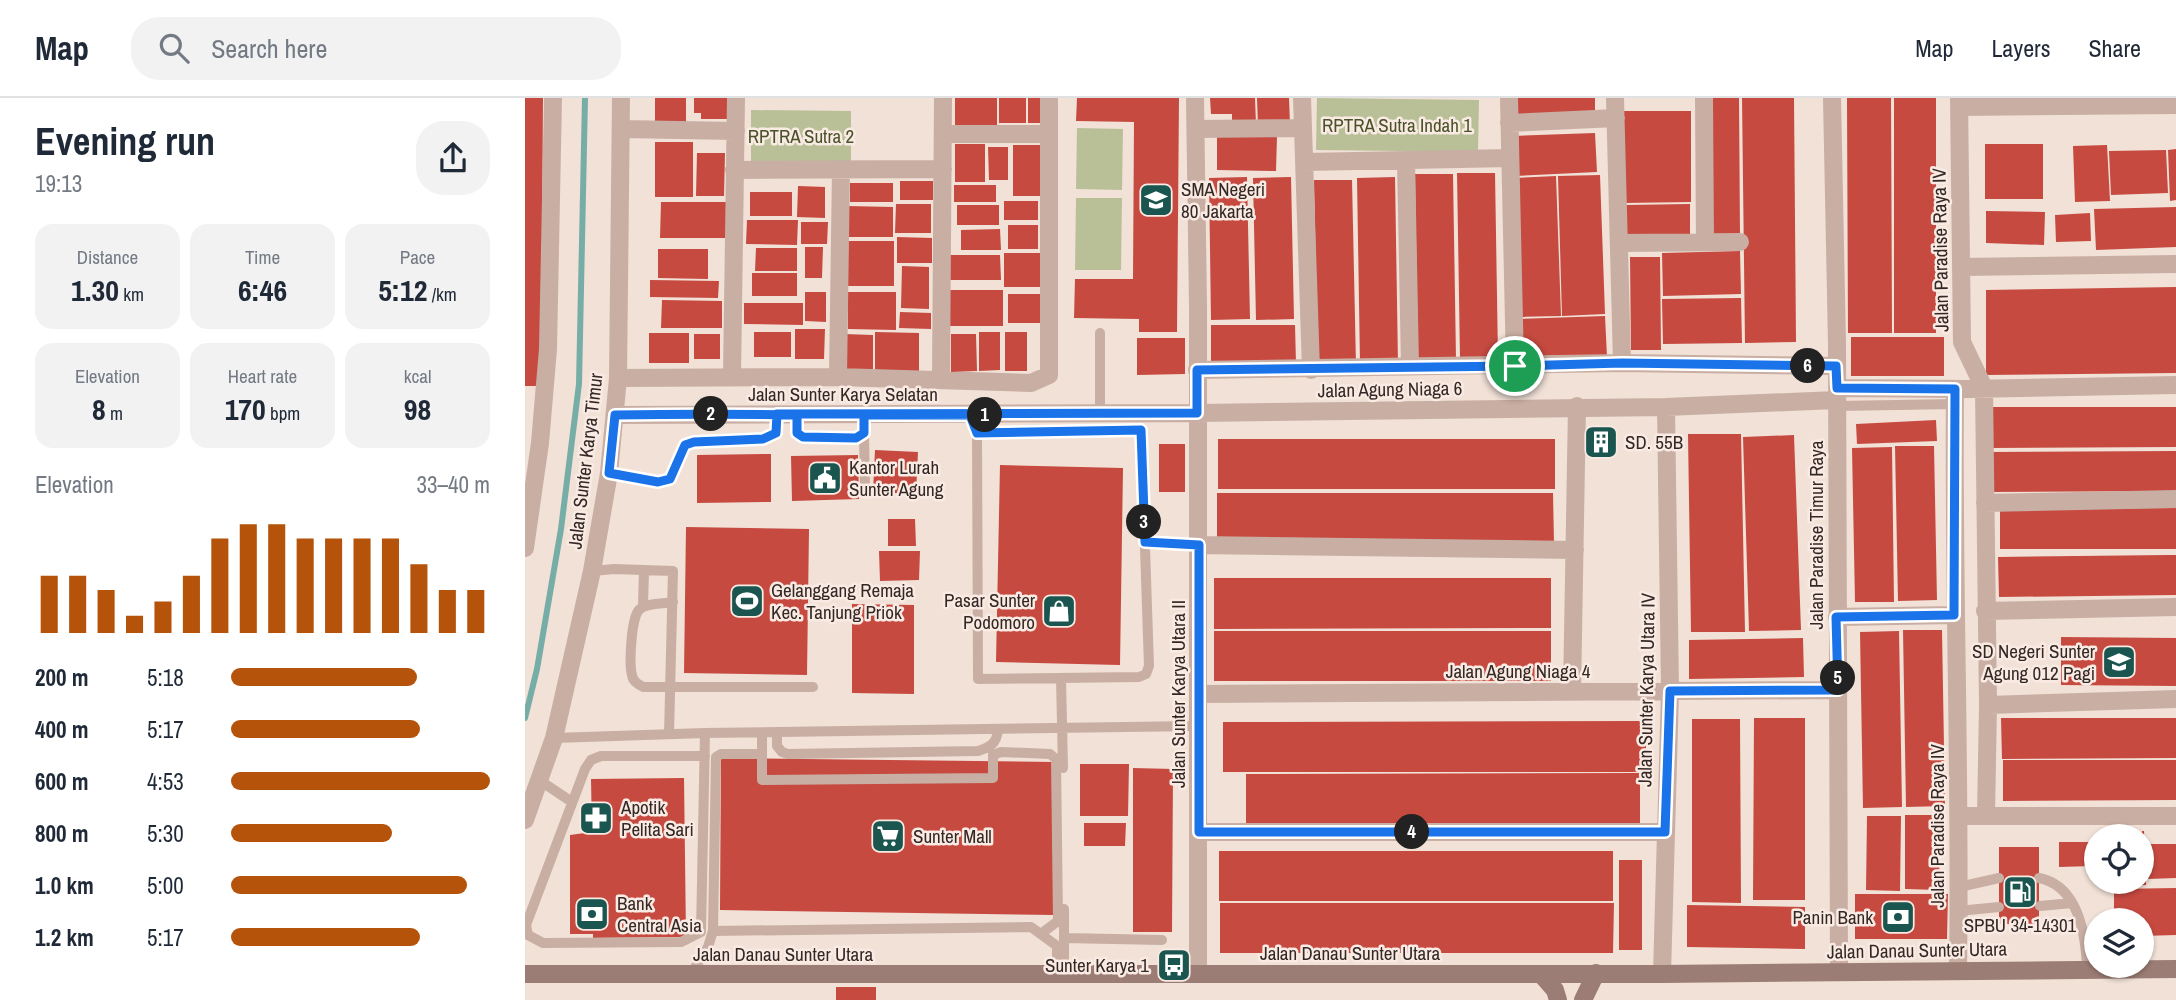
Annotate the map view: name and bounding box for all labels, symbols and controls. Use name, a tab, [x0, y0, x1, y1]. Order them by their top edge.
search box	[131, 17, 621, 80]
text: Map	[35, 26, 89, 70]
icon: search	[155, 29, 193, 67]
text: Search here	[211, 31, 327, 66]
text: Map	[1915, 32, 1953, 64]
text: Layers	[1991, 32, 2050, 64]
text: Share	[2088, 32, 2141, 64]
park label: RPTRA Sutra Indah 1	[1322, 112, 1472, 138]
text: Evening run	[35, 116, 215, 167]
button: share	[416, 121, 490, 195]
park label: RPTRA Sutra 2	[748, 123, 854, 149]
street label: Jalan Paradise Raya IV	[1926, 167, 1954, 332]
text: 19:13	[35, 168, 82, 199]
place label: SMA Negeri 80 Jakarta	[1181, 176, 1265, 224]
school or university icon: SMA Negeri 80 Jakarta	[1137, 181, 1175, 219]
text: Distance	[77, 244, 138, 270]
text: Time	[245, 244, 280, 270]
text: Pace	[400, 244, 435, 270]
text: 1.30	[71, 270, 119, 310]
text: 6:46	[238, 270, 287, 310]
text: 5:12	[378, 270, 427, 310]
text: km	[119, 281, 144, 307]
text: /km	[427, 281, 457, 307]
pin	[1485, 336, 1545, 396]
icon: arrive	[1496, 347, 1534, 385]
pin: 6	[1791, 348, 1825, 384]
text: 6	[1803, 352, 1812, 378]
text: Elevation	[75, 363, 140, 389]
text: Heart rate	[228, 363, 297, 389]
text: kcal	[404, 363, 431, 389]
street label: Jalan Sunter Karya Timur	[561, 371, 609, 550]
street label: Jalan Agung Niaga 6	[1317, 375, 1463, 403]
street label: Jalan Sunter Karya Selatan	[748, 381, 938, 407]
text: 8	[92, 389, 106, 429]
text: 170	[225, 389, 266, 429]
text: 98	[404, 389, 431, 429]
pin: 2	[693, 396, 729, 432]
pin: 1	[967, 398, 1002, 432]
text: m	[106, 400, 123, 426]
text: bpm	[266, 400, 300, 426]
text: 2	[706, 400, 715, 426]
text: 1	[980, 401, 989, 427]
building icon: SD. 55B	[1582, 423, 1620, 461]
place label: SD. 55B	[1625, 429, 1683, 455]
street label: Jalan Paradise Timur Raya	[1803, 440, 1829, 630]
place label: Kantor Lurah Sunter Agung	[849, 454, 944, 502]
public building icon: Kantor Lurah Sunter Agung	[806, 459, 844, 497]
text: Elevation	[35, 469, 114, 500]
text: 33–40 m	[417, 469, 490, 500]
pin: 3	[1127, 504, 1161, 540]
text: 3	[1139, 508, 1148, 534]
place label: Gelanggang Remaja Kec. Tanjung Priok	[771, 577, 914, 625]
sports icon: Gelanggang Remaja Kec. Tanjung Priok	[728, 582, 766, 620]
place label: Pasar Sunter Podomoro	[944, 587, 1036, 635]
shop icon: Pasar Sunter Podomoro	[1040, 592, 1078, 630]
street label: Jalan Sunter Karya Utara IV	[1631, 592, 1661, 787]
street label: Jalan Sunter Karya Utara II	[1165, 600, 1191, 788]
place label: SD Negeri Sunter Agung 012 Pagi	[1972, 638, 2096, 686]
school or university icon: SD Negeri Sunter Agung 012 Pagi	[2100, 643, 2138, 681]
street label: Jalan Agung Niaga 4	[1446, 658, 1591, 684]
pin: 5	[1821, 660, 1855, 696]
text: 200 m	[35, 662, 88, 693]
text: 5:18	[147, 662, 184, 693]
text: 5	[1833, 664, 1842, 690]
text: 400 m	[35, 714, 88, 745]
text: 5:17	[147, 714, 184, 745]
street label: Jalan Paradise Raya IV	[1924, 744, 1950, 908]
text: 600 m	[35, 766, 88, 797]
text: 4:53	[147, 766, 184, 797]
place label: Apotik Pelita Sari	[620, 794, 694, 842]
pharmacy icon: Apotik Pelita Sari	[577, 799, 615, 837]
pin: 4	[1395, 814, 1429, 850]
supermarket icon: Sunter Mall	[869, 817, 907, 855]
text: 800 m	[35, 818, 88, 849]
text: 5:30	[147, 818, 184, 849]
text: 4	[1407, 818, 1416, 844]
place label: Sunter Mall	[913, 823, 992, 849]
map controls	[2084, 824, 2154, 978]
button: locate	[2084, 824, 2154, 894]
text: 1.0 km	[35, 870, 94, 901]
text: 5:00	[147, 870, 184, 901]
fuel station icon: SPBU 34-14301	[2001, 873, 2039, 911]
place label: Bank Central Asia	[617, 890, 702, 938]
bank icon: Bank Central Asia	[573, 895, 611, 933]
bank icon: Panin Bank	[1879, 898, 1917, 936]
place label: Panin Bank	[1792, 904, 1873, 930]
button: layers	[2084, 908, 2154, 978]
place label: SPBU 34-14301	[1964, 912, 2077, 938]
text: 1.2 km	[35, 922, 94, 953]
text: 5:17	[147, 922, 184, 953]
street label: Jalan Danau Sunter Utara	[1827, 935, 2008, 965]
street label: Jalan Danau Sunter Utara	[1260, 940, 1440, 966]
street label: Jalan Danau Sunter Utara	[693, 941, 873, 967]
bus stop icon: Sunter Karya 1	[1155, 946, 1193, 984]
place label: Sunter Karya 1	[1045, 952, 1149, 978]

